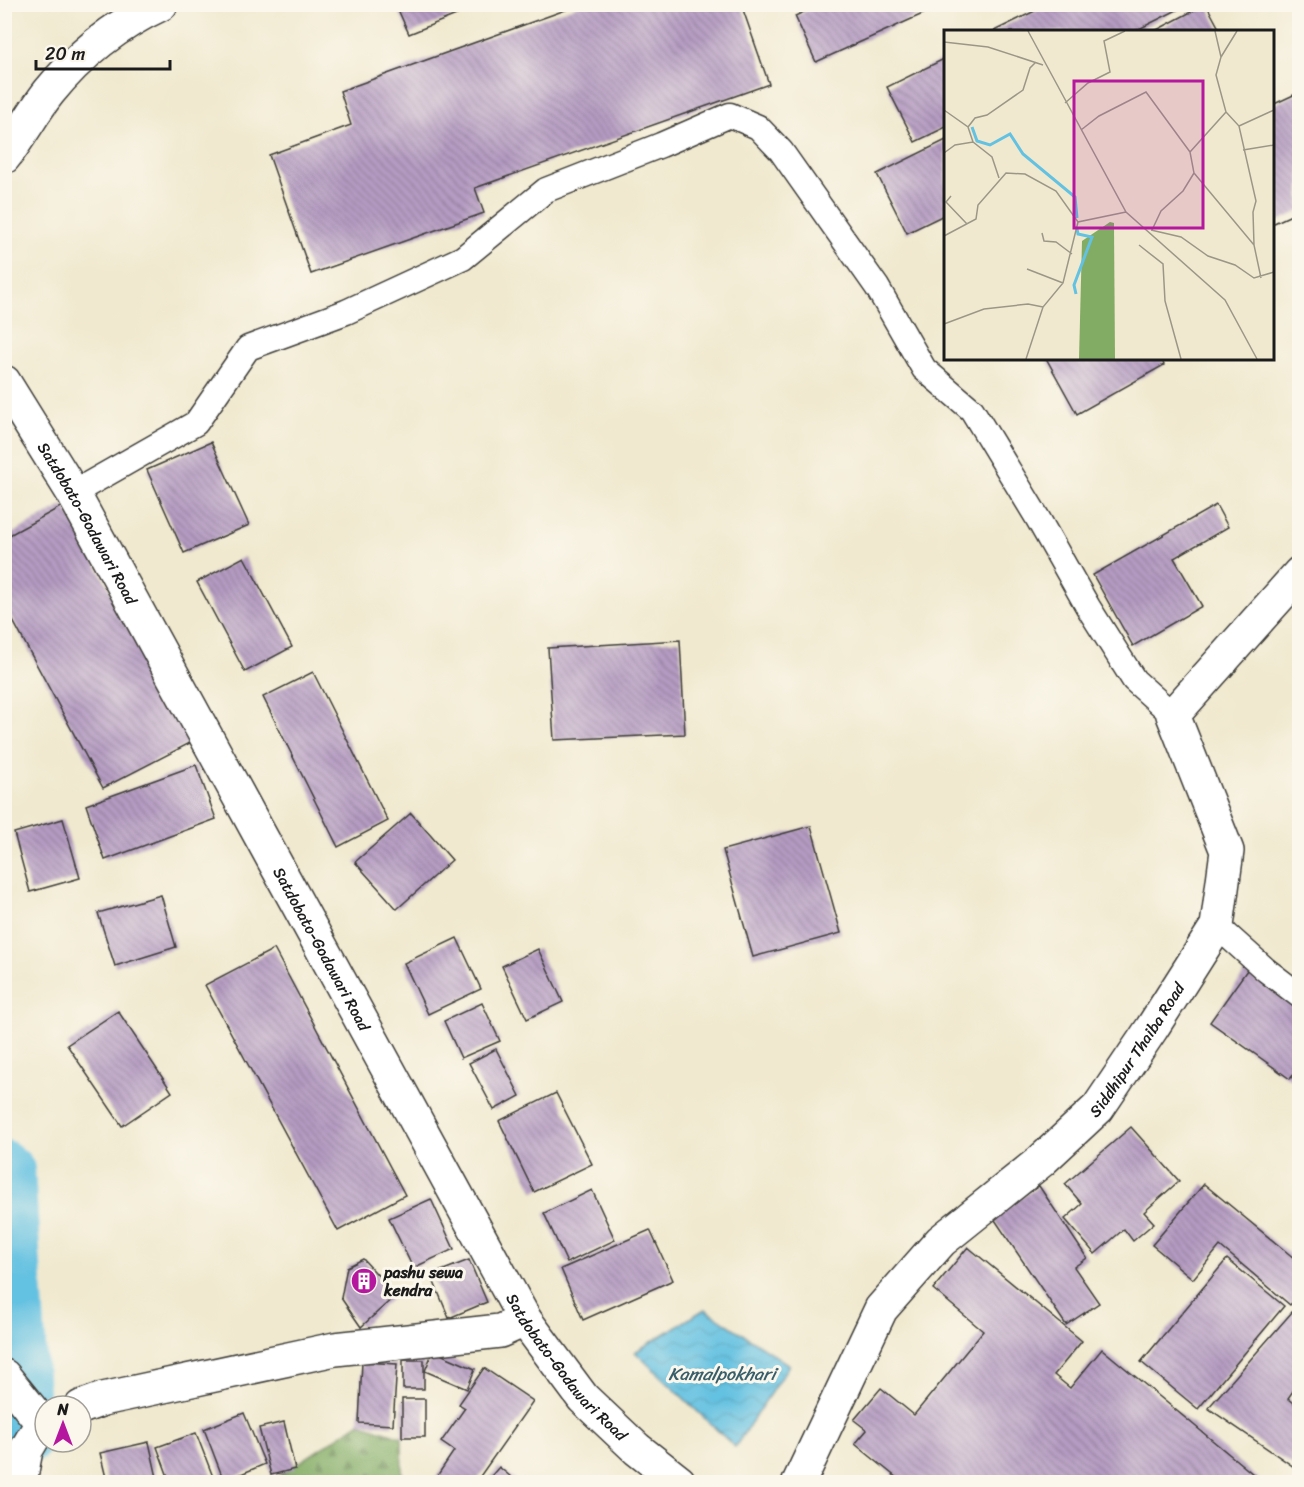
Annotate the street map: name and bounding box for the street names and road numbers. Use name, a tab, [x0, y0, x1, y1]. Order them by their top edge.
street label: Satdobato-Godawari Road	[30, 436, 147, 611]
street label: Satdobato-Godawari Road	[265, 861, 380, 1038]
street label: Siddhipur Thaiba Road	[1082, 975, 1193, 1124]
street label: Satdobato-Godawari Road	[498, 1288, 636, 1449]

